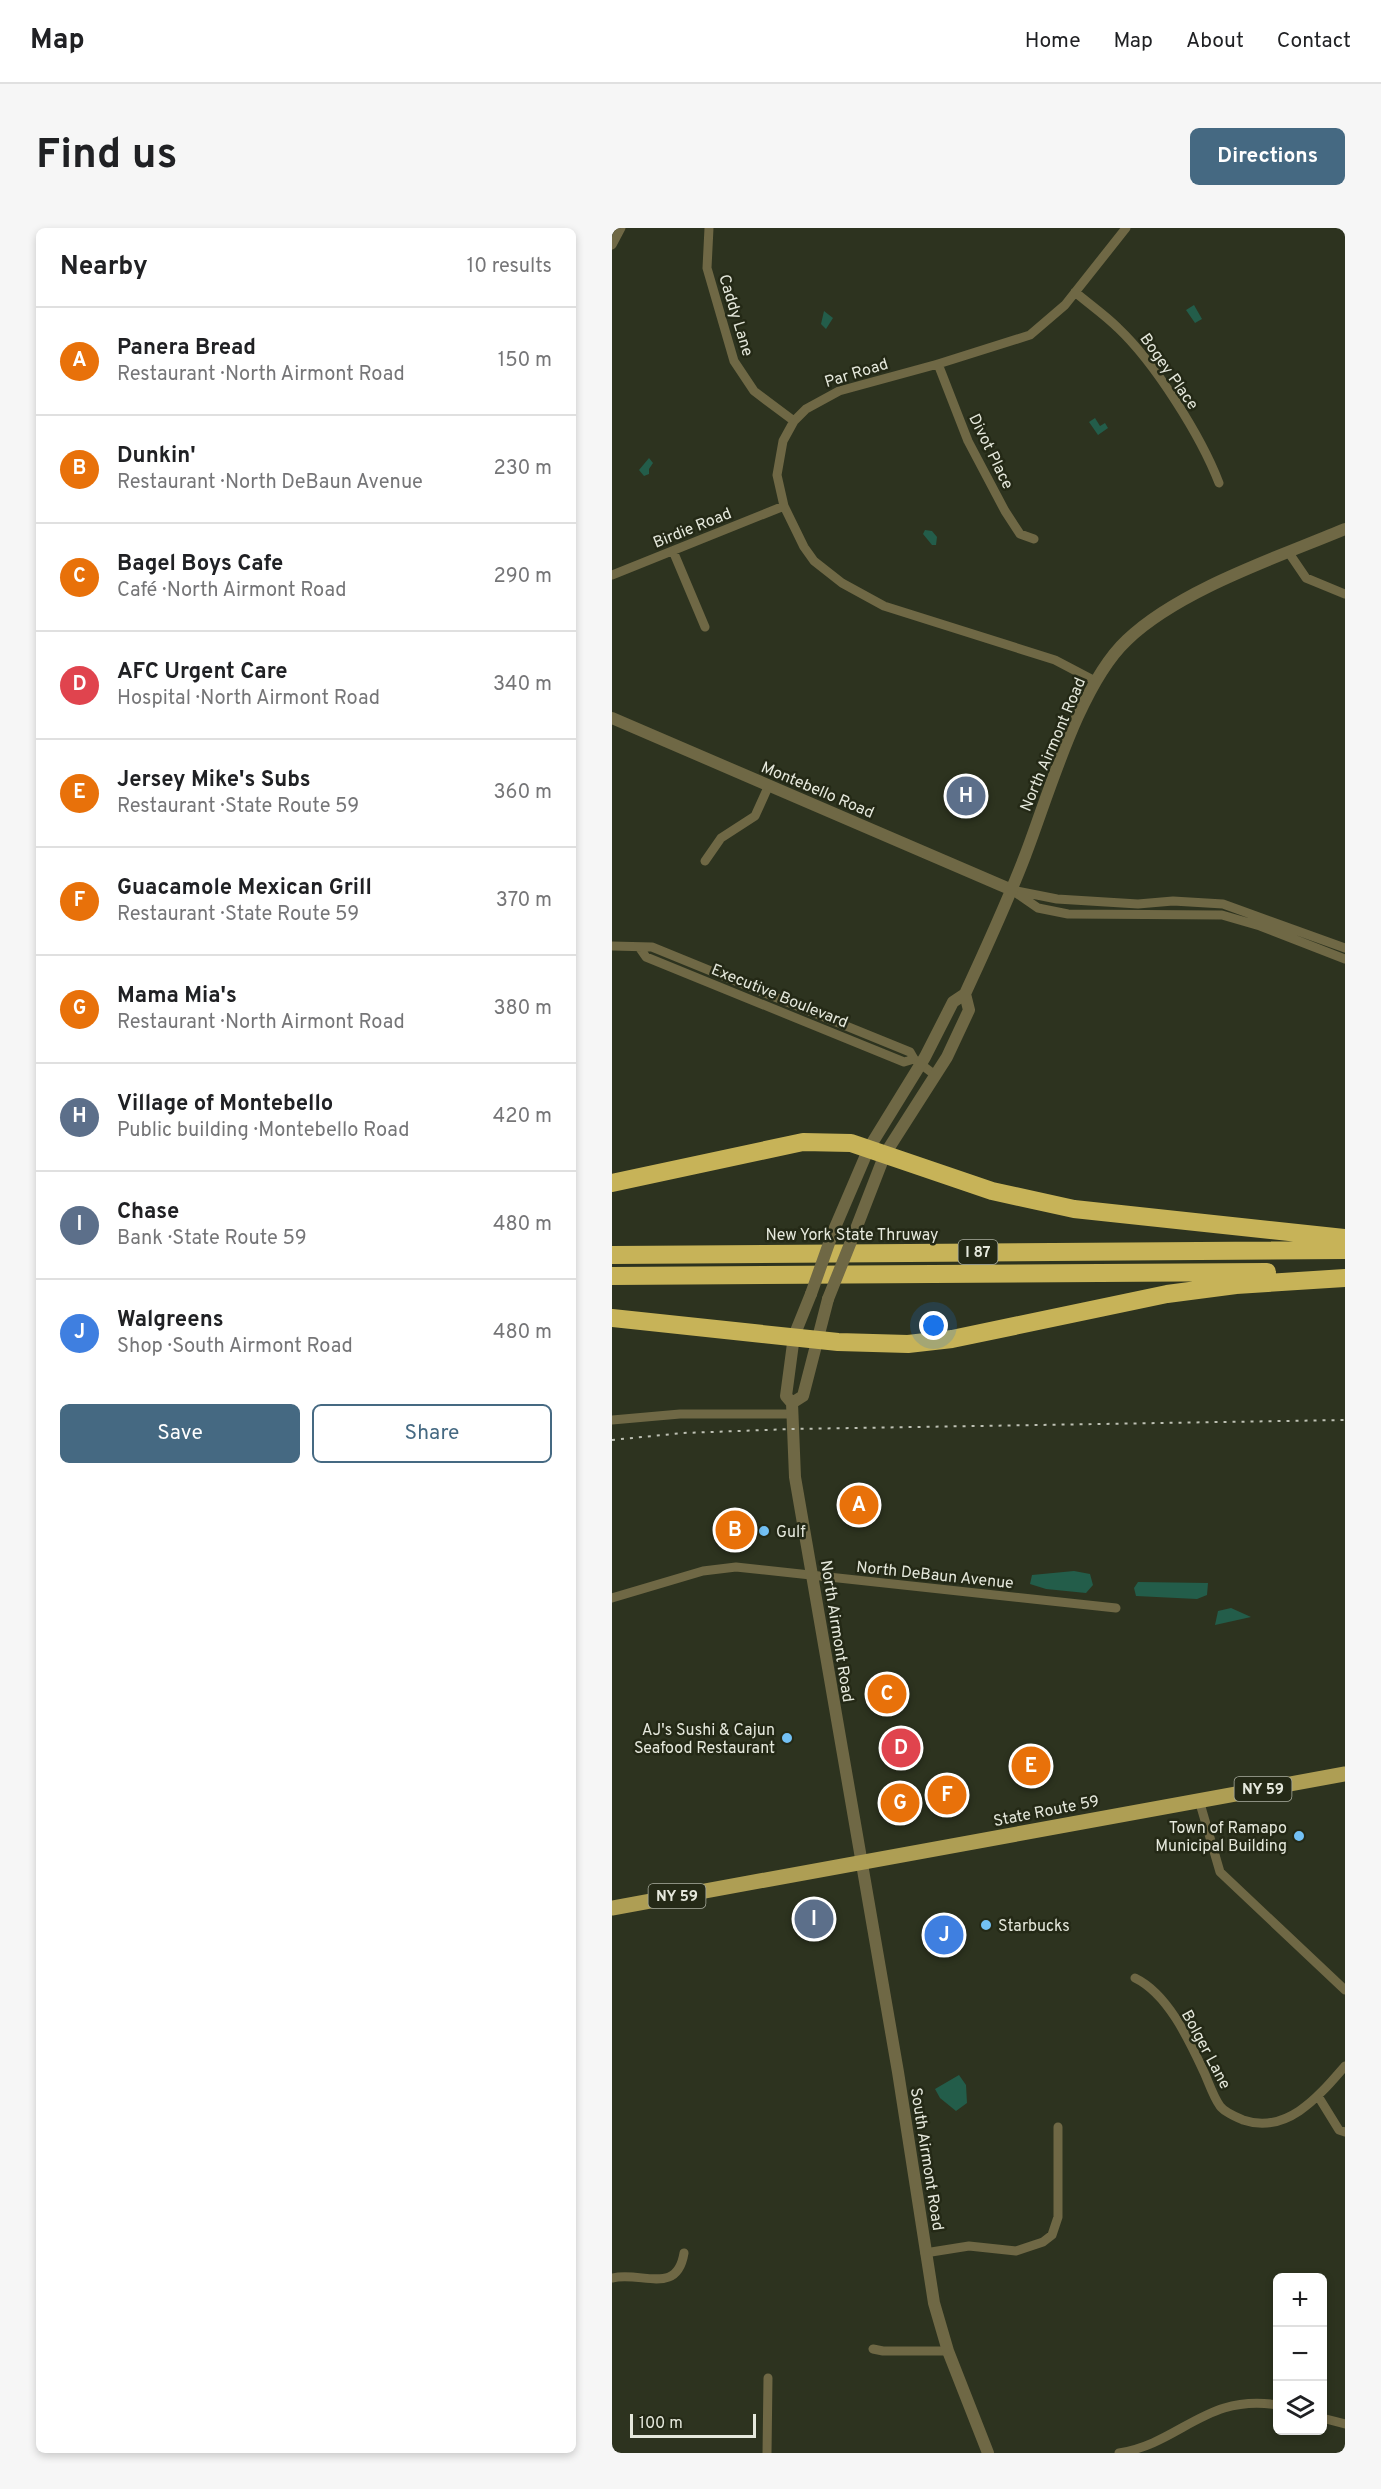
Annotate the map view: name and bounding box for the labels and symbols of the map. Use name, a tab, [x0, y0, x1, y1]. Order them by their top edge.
street label: Caddy Lane	[713, 272, 757, 359]
street label: Bogey Place	[1135, 330, 1202, 414]
street label: Par Road	[822, 355, 891, 393]
street label: Divot Place	[963, 411, 1017, 493]
street label: Birdie Road	[651, 504, 735, 554]
street label: North Airmont Road	[1017, 675, 1091, 815]
street label: Montebello Road	[758, 758, 877, 824]
pin: H	[946, 774, 986, 818]
street label: Executive Boulevard	[708, 960, 851, 1033]
street label: New York State Thruway	[765, 1226, 939, 1246]
road number: I 87	[958, 1240, 998, 1264]
your location	[919, 1311, 948, 1340]
pin: A	[840, 1482, 878, 1528]
pin: B	[716, 1508, 754, 1552]
place label: Gulf	[776, 1523, 806, 1543]
marker: Gulf	[757, 1524, 771, 1538]
street label: North DeBaun Avenue	[855, 1558, 1015, 1594]
street label: North Airmont Road	[815, 1559, 857, 1704]
pin: C	[868, 1672, 906, 1716]
place label: AJ's Sushi & Cajun Seafood Restaurant	[634, 1721, 775, 1759]
pin: D	[882, 1726, 920, 1771]
marker: AJ's Sushi & Cajun Seafood Restaurant	[780, 1731, 794, 1745]
pin: E	[1012, 1744, 1050, 1788]
pin: F	[928, 1772, 966, 1818]
road number: NY 59	[1234, 1777, 1292, 1801]
pin: G	[880, 1780, 920, 1826]
street label: State Route 59	[992, 1792, 1101, 1832]
place label: Town of Ramapo Municipal Building	[1155, 1819, 1287, 1857]
marker: Town of Ramapo Municipal Building	[1292, 1829, 1306, 1843]
road number: NY 59	[648, 1884, 706, 1908]
pin: I	[794, 1896, 834, 1942]
pin: J	[924, 1912, 964, 1958]
place label: Starbucks	[998, 1917, 1070, 1937]
marker: Starbucks	[979, 1918, 993, 1932]
street label: Bolger Lane	[1176, 2007, 1234, 2093]
street label: South Airmont Road	[905, 2086, 947, 2232]
scale bar	[630, 2411, 756, 2438]

